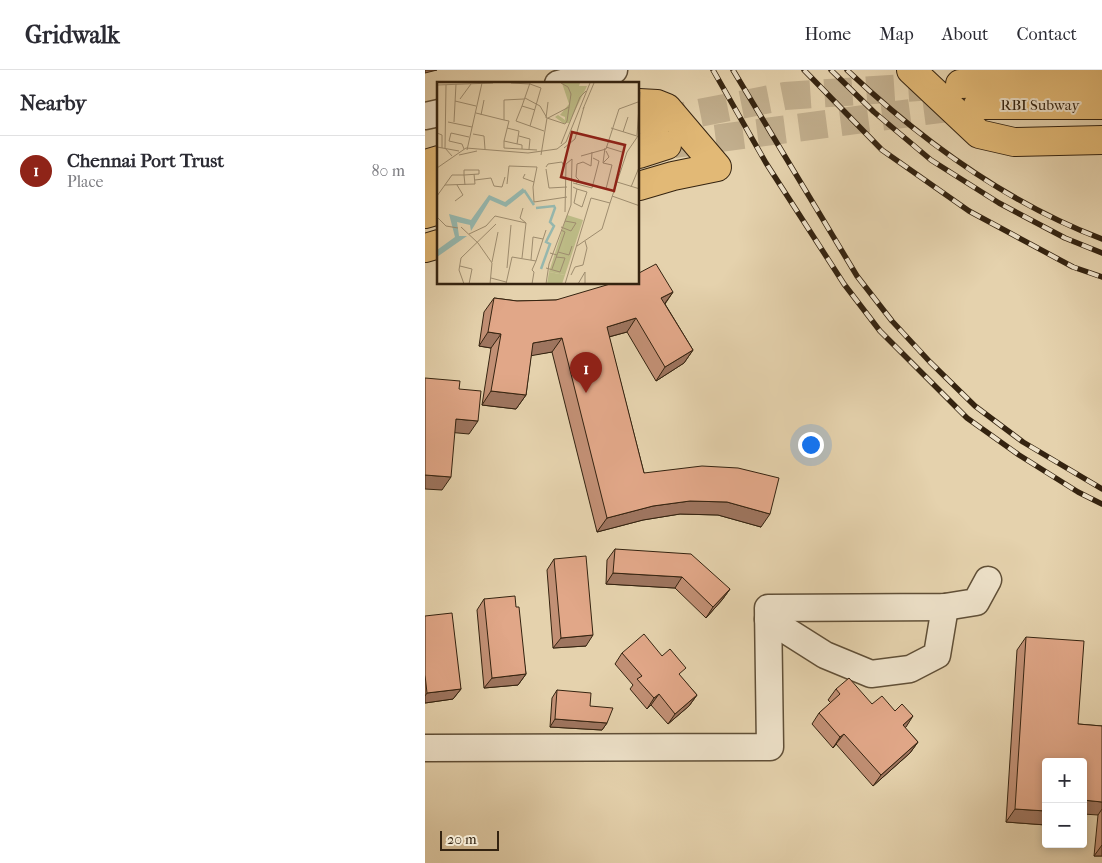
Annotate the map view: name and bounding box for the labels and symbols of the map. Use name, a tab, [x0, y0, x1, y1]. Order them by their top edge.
inset map	[437, 82, 640, 285]
street label: RBI Subway	[1001, 96, 1080, 114]
pin: 1	[570, 352, 602, 393]
your location	[798, 432, 824, 458]
scale bar	[440, 828, 499, 851]

